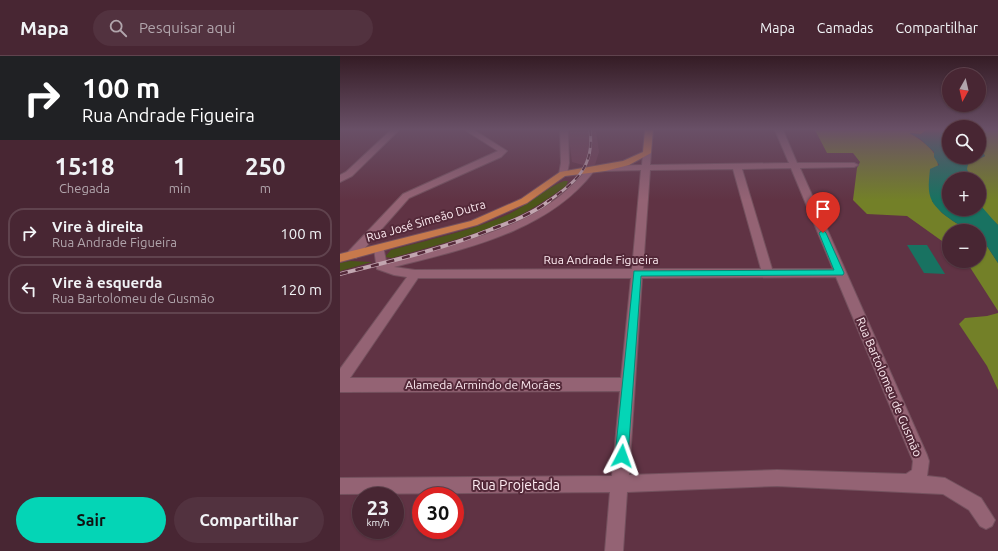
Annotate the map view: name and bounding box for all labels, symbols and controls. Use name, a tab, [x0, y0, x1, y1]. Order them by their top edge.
search box	[93, 10, 373, 46]
text: Mapa	[20, 17, 69, 39]
icon: search	[107, 17, 129, 39]
text: Pesquisar aqui	[139, 19, 235, 36]
text: Mapa	[760, 20, 795, 36]
text: Camadas	[817, 20, 873, 36]
text: Compartilhar	[895, 20, 978, 36]
north arrow	[942, 68, 986, 112]
map controls	[942, 68, 986, 268]
icon: right	[16, 72, 68, 124]
text: 100 m	[82, 72, 160, 103]
text: Rua Andrade Figueira	[82, 105, 255, 125]
button: search	[942, 120, 986, 164]
text: 15:18	[54, 153, 114, 180]
text: 1	[173, 153, 186, 180]
text: 250	[245, 153, 286, 180]
button: +	[942, 172, 986, 216]
text: Chegada	[59, 181, 110, 195]
text: min	[169, 181, 191, 195]
text: m	[260, 181, 271, 195]
pin	[806, 192, 840, 233]
street label: Rua José Simeão Dutra	[365, 197, 487, 244]
icon: arrive	[812, 198, 834, 220]
text: Vire à direita	[52, 218, 144, 235]
icon: right	[18, 222, 40, 244]
button: −	[942, 224, 986, 268]
text: 100 m	[280, 225, 322, 242]
text: Rua Andrade Figueira	[52, 235, 177, 249]
street label: Rua Andrade Figueira	[543, 253, 659, 266]
text: Vire à esquerda	[52, 274, 162, 291]
icon: left	[18, 278, 40, 300]
text: 120 m	[280, 281, 322, 298]
text: Rua Bartolomeu de Gusmão	[52, 291, 215, 305]
street label: Rua Bartolomeu de Gusmão	[854, 315, 925, 458]
street label: Alameda Armindo de Morães	[405, 378, 561, 391]
position arrow	[601, 435, 643, 477]
street label: Rua Projetada	[472, 477, 560, 493]
speed limit sign: 30	[412, 487, 464, 539]
text: 23	[367, 496, 389, 519]
button: Sair	[16, 497, 166, 543]
button: Compartilhar	[174, 497, 324, 543]
text: km/h	[366, 517, 390, 528]

